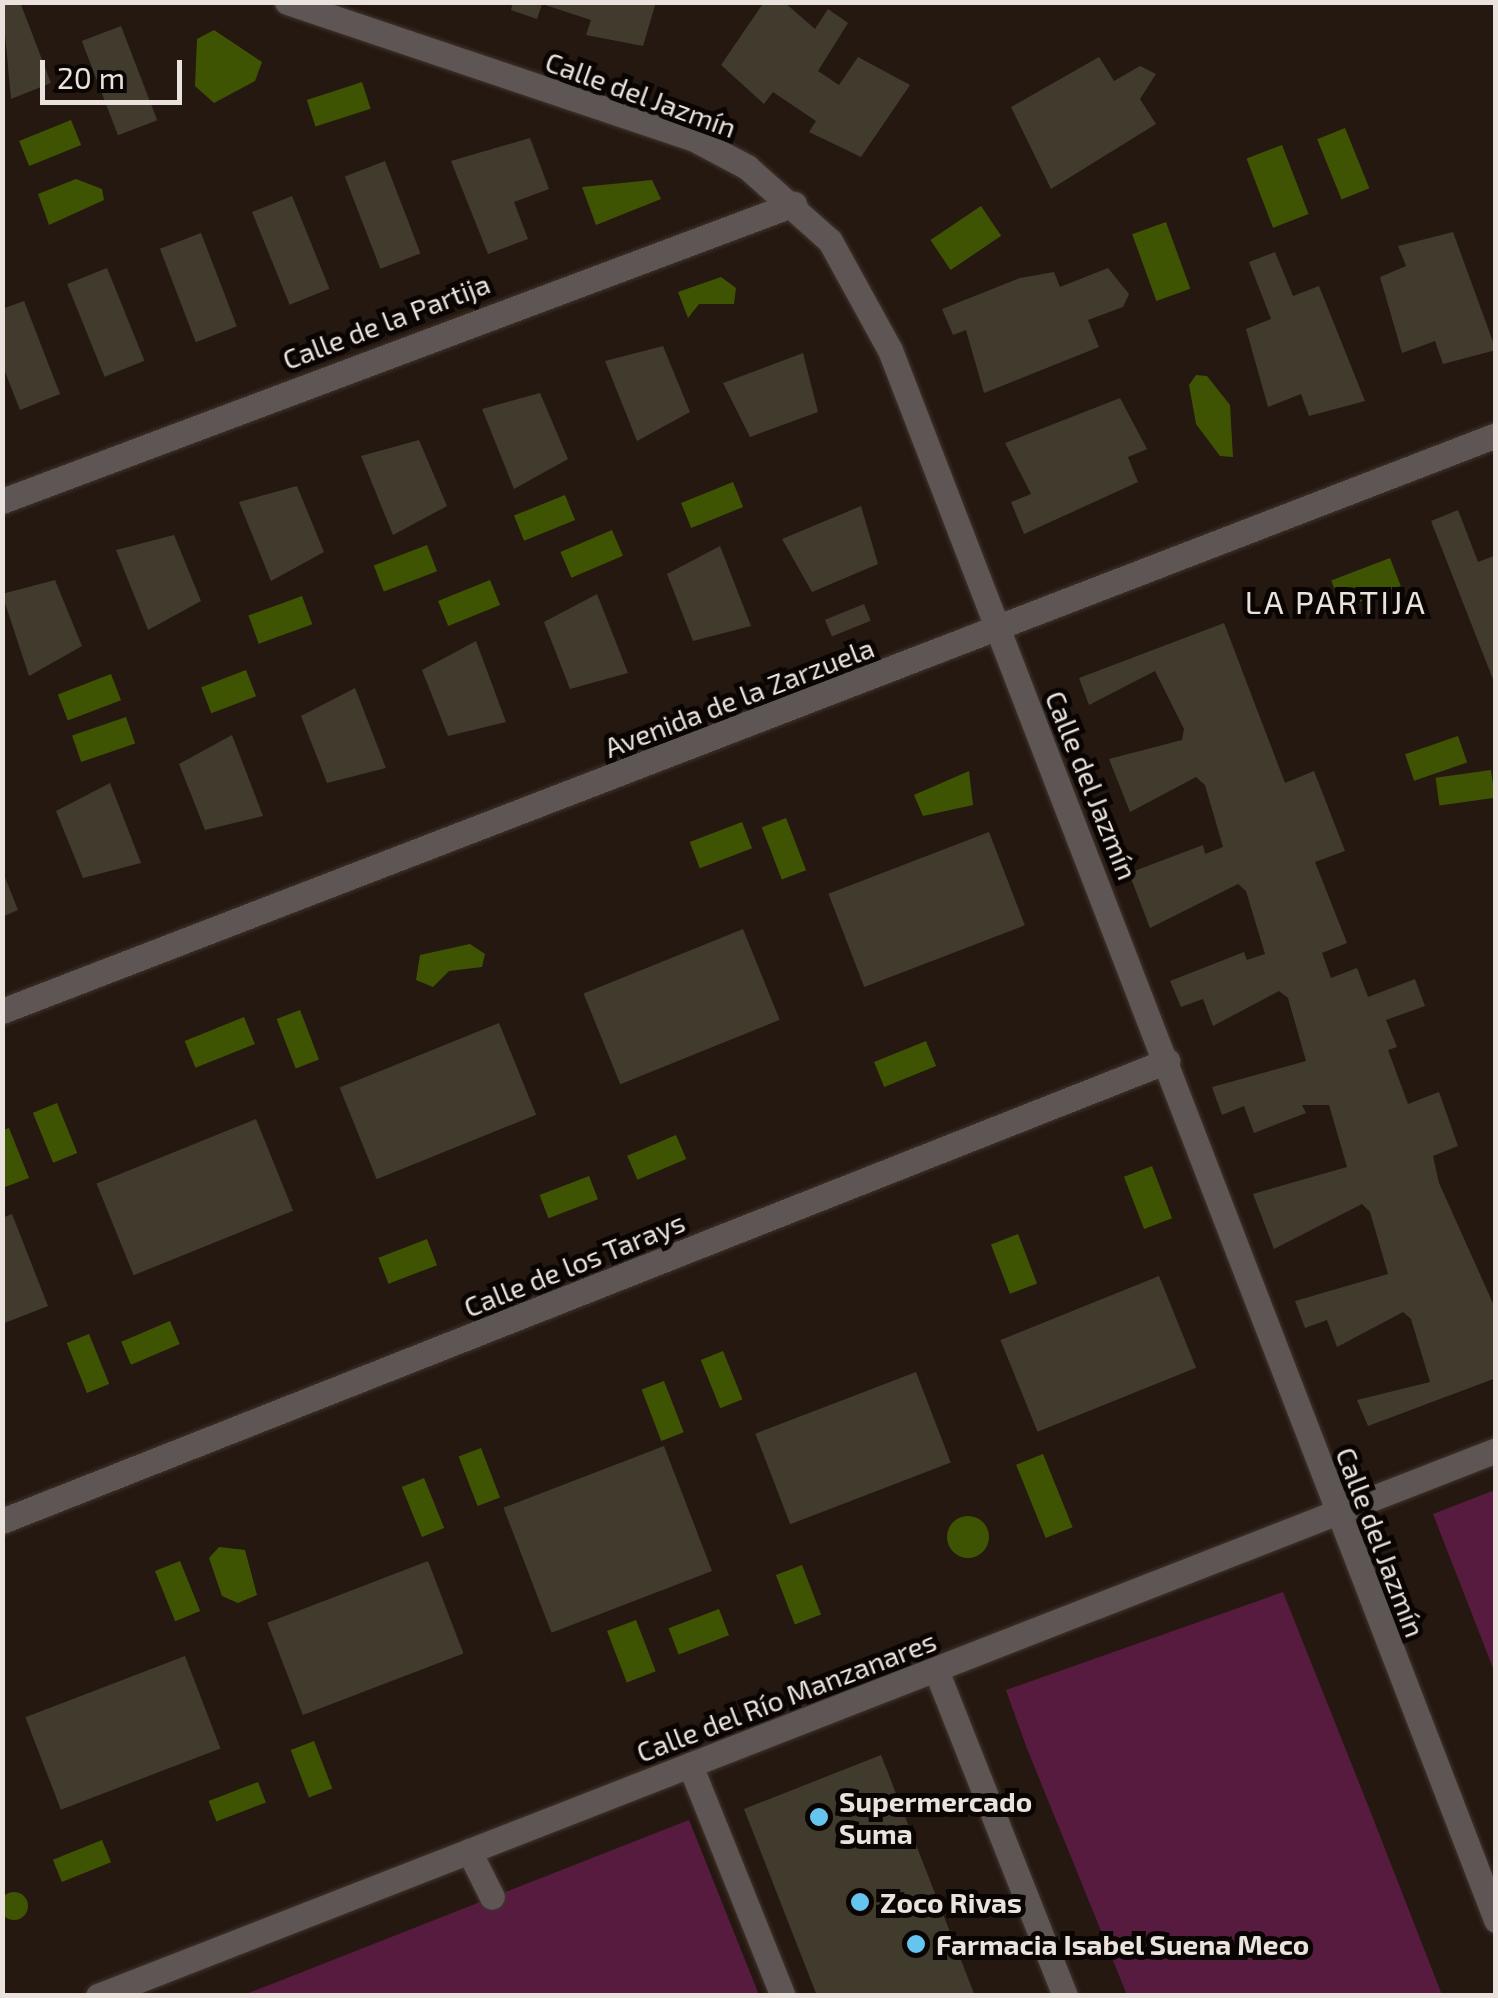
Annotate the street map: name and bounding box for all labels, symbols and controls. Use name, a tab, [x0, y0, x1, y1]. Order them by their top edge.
scale bar	[45, 40, 188, 102]
street label: Calle del Jazmín	[540, 44, 742, 144]
text: 20 m	[57, 59, 125, 95]
street label: Calle de la Partija	[278, 266, 494, 376]
district label: LA PARTIJA	[1244, 582, 1428, 620]
street label: Avenida de la Zarzuela	[599, 630, 879, 764]
street label: Calle del Jazmín	[1039, 685, 1145, 885]
street label: Calle de los Tarays	[458, 1204, 690, 1324]
street label: Calle del Jazmín	[1329, 1442, 1433, 1642]
street label: Calle del Río Manzanares	[631, 1623, 941, 1769]
place label: Supermercado Suma	[839, 1784, 1032, 1850]
marker: Supermercado Suma	[808, 1806, 830, 1828]
place label: Zoco Rivas	[880, 1885, 1022, 1919]
marker: Zoco Rivas	[849, 1891, 871, 1913]
place label: Farmacia Isabel Suena Meco	[936, 1927, 1310, 1961]
marker: Farmacia Isabel Suena Meco	[905, 1933, 927, 1955]

